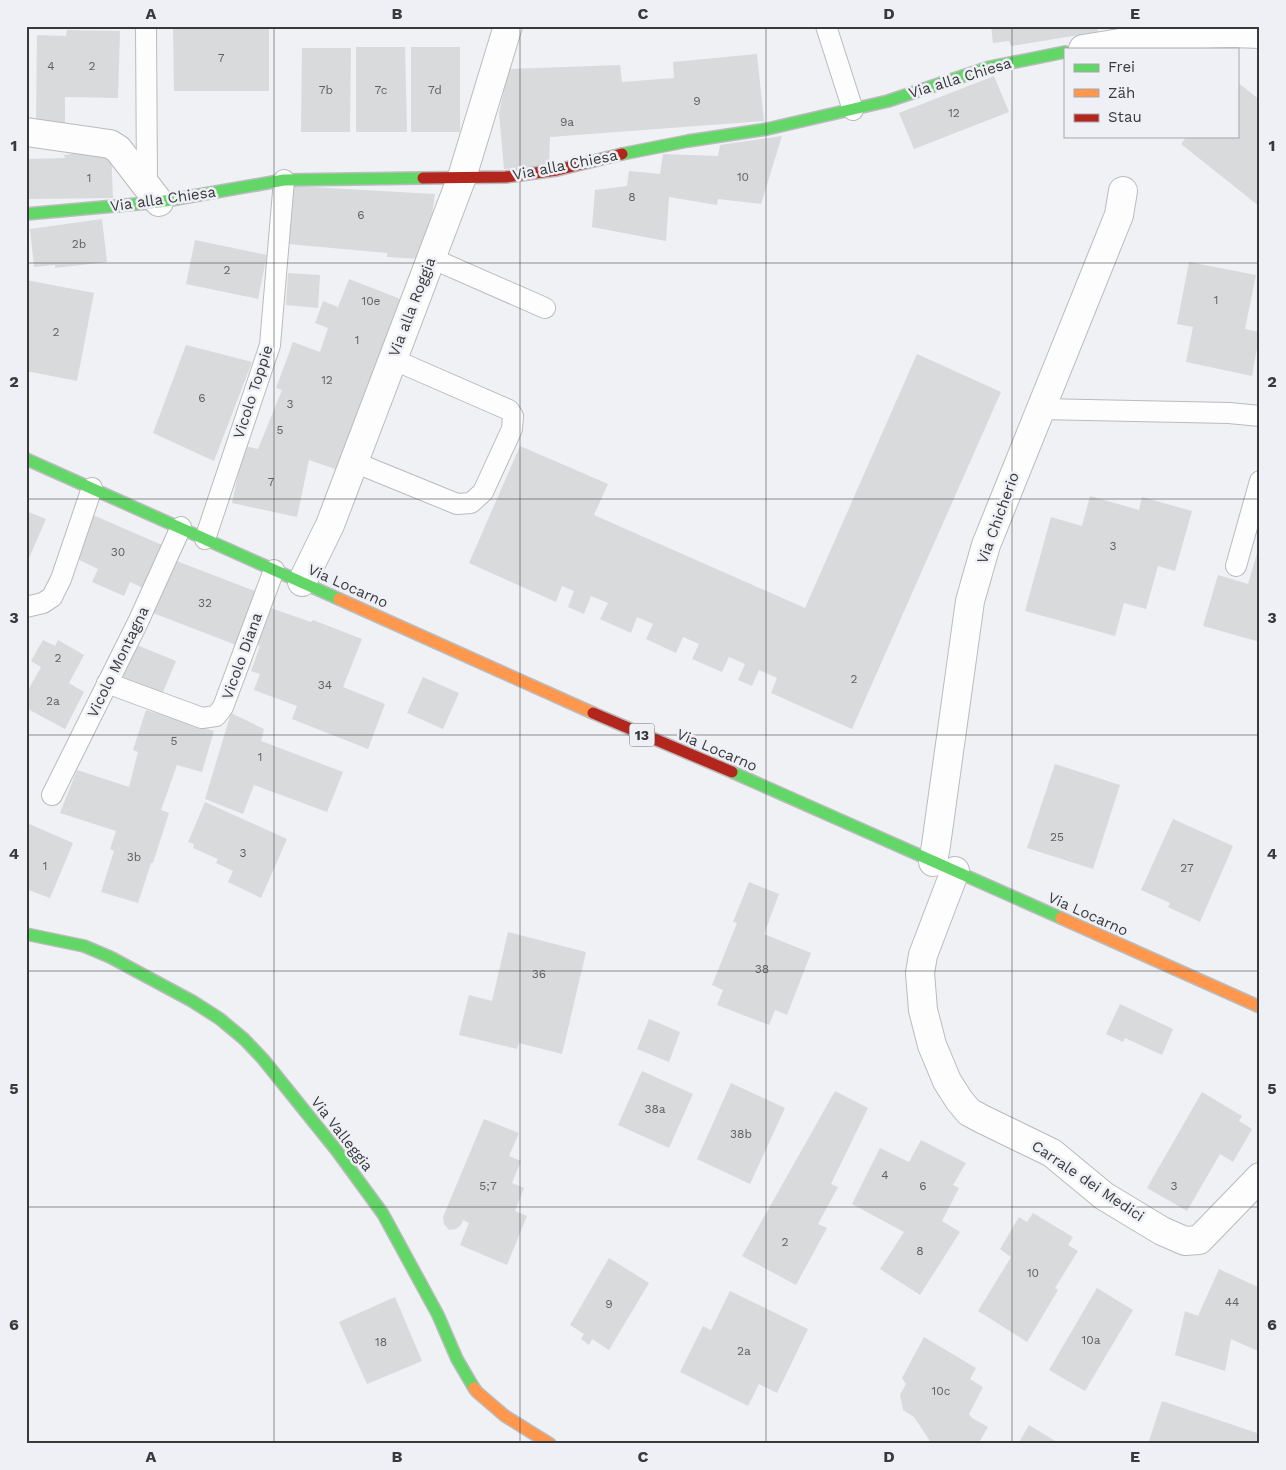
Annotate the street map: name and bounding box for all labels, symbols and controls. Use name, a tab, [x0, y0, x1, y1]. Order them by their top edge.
text: A	[146, 4, 157, 23]
text: B	[392, 4, 403, 23]
text: C	[638, 4, 649, 23]
text: D	[883, 4, 895, 23]
text: E	[1130, 4, 1140, 23]
legend	[1064, 48, 1238, 138]
house number: 7	[218, 51, 225, 65]
street label: Via alla Chiesa	[906, 54, 1014, 102]
text: Frei	[1108, 58, 1135, 76]
house number: 4	[47, 59, 55, 73]
house number: 2	[89, 59, 96, 73]
house number: 7b	[319, 83, 333, 97]
house number: 7c	[375, 83, 388, 97]
house number: 7d	[428, 83, 442, 97]
text: Zäh	[1108, 84, 1135, 102]
house number: 9	[693, 94, 701, 108]
house number: 12	[948, 106, 960, 120]
text: Stau	[1108, 108, 1142, 126]
house number: 9a	[560, 115, 574, 129]
text: 1	[11, 136, 17, 155]
text: 1	[1269, 136, 1275, 155]
street label: Via alla Chiesa	[511, 146, 619, 184]
house number: 10	[737, 170, 749, 184]
house number: 1	[87, 171, 91, 185]
street label: Via alla Chiesa	[109, 183, 217, 215]
house number: 8	[628, 190, 636, 204]
house number: 6	[357, 208, 365, 222]
house number: 2b	[72, 237, 86, 251]
street label: Via alla Roggia	[385, 254, 439, 359]
house number: 2	[224, 263, 231, 277]
house number: 1	[1214, 293, 1218, 307]
house number: 10e	[361, 294, 381, 308]
house number: 2	[53, 325, 60, 339]
house number: 1	[355, 333, 359, 347]
street label: Vicolo Toppie	[229, 343, 277, 441]
text: 2	[9, 372, 19, 391]
text: 2	[1267, 372, 1277, 391]
house number: 12	[321, 373, 333, 387]
house number: 6	[198, 391, 206, 405]
house number: 3	[287, 397, 294, 411]
house number: 5	[277, 423, 284, 437]
street label: Via Chicherio	[973, 470, 1023, 566]
house number: 7	[268, 475, 275, 489]
house number: 3	[1110, 539, 1117, 553]
house number: 30	[111, 545, 125, 559]
street label: Via Locarno	[305, 560, 391, 612]
house number: 32	[198, 596, 212, 610]
street label: Vicolo Montagna	[83, 603, 153, 720]
text: 3	[9, 608, 19, 627]
text: 3	[1267, 608, 1277, 627]
street label: Vicolo Diana	[218, 610, 266, 702]
house number: 2	[55, 651, 62, 665]
house number: 2	[851, 672, 858, 686]
house number: 34	[318, 678, 332, 692]
house number: 2a	[46, 694, 60, 708]
road number: 13	[630, 724, 654, 746]
street label: Via Locarno	[674, 725, 760, 775]
house number: 5	[171, 734, 178, 748]
house number: 1	[258, 750, 262, 764]
house number: 25	[1050, 830, 1064, 844]
text: 4	[9, 844, 19, 863]
text: 4	[1267, 844, 1277, 863]
house number: 3	[240, 846, 247, 860]
house number: 3b	[127, 850, 141, 864]
house number: 1	[43, 859, 47, 873]
house number: 27	[1180, 861, 1194, 875]
street label: Via Locarno	[1045, 888, 1131, 940]
house number: 38	[755, 962, 769, 976]
house number: 36	[532, 967, 546, 981]
text: 5	[9, 1079, 19, 1098]
text: 5	[1267, 1079, 1277, 1098]
street label: Via Valleggia	[307, 1093, 377, 1175]
house number: 38a	[644, 1102, 666, 1116]
house number: 38b	[730, 1127, 752, 1141]
street label: Carrale dei Medici	[1028, 1137, 1148, 1225]
house number: 4	[881, 1168, 889, 1182]
house number: 5;7	[479, 1179, 497, 1193]
house number: 6	[919, 1179, 927, 1193]
house number: 3	[1171, 1179, 1178, 1193]
house number: 2	[782, 1235, 789, 1249]
house number: 8	[916, 1244, 924, 1258]
house number: 10	[1027, 1266, 1039, 1280]
house number: 44	[1225, 1295, 1239, 1309]
house number: 9	[605, 1297, 613, 1311]
text: 6	[9, 1315, 19, 1334]
text: 6	[1267, 1315, 1277, 1334]
house number: 10a	[1082, 1333, 1101, 1347]
house number: 18	[375, 1335, 387, 1349]
house number: 2a	[737, 1344, 751, 1358]
house number: 10c	[932, 1384, 951, 1398]
text: A	[146, 1447, 157, 1466]
text: B	[392, 1447, 403, 1466]
text: C	[638, 1447, 649, 1466]
text: D	[883, 1447, 895, 1466]
text: E	[1130, 1447, 1140, 1466]

